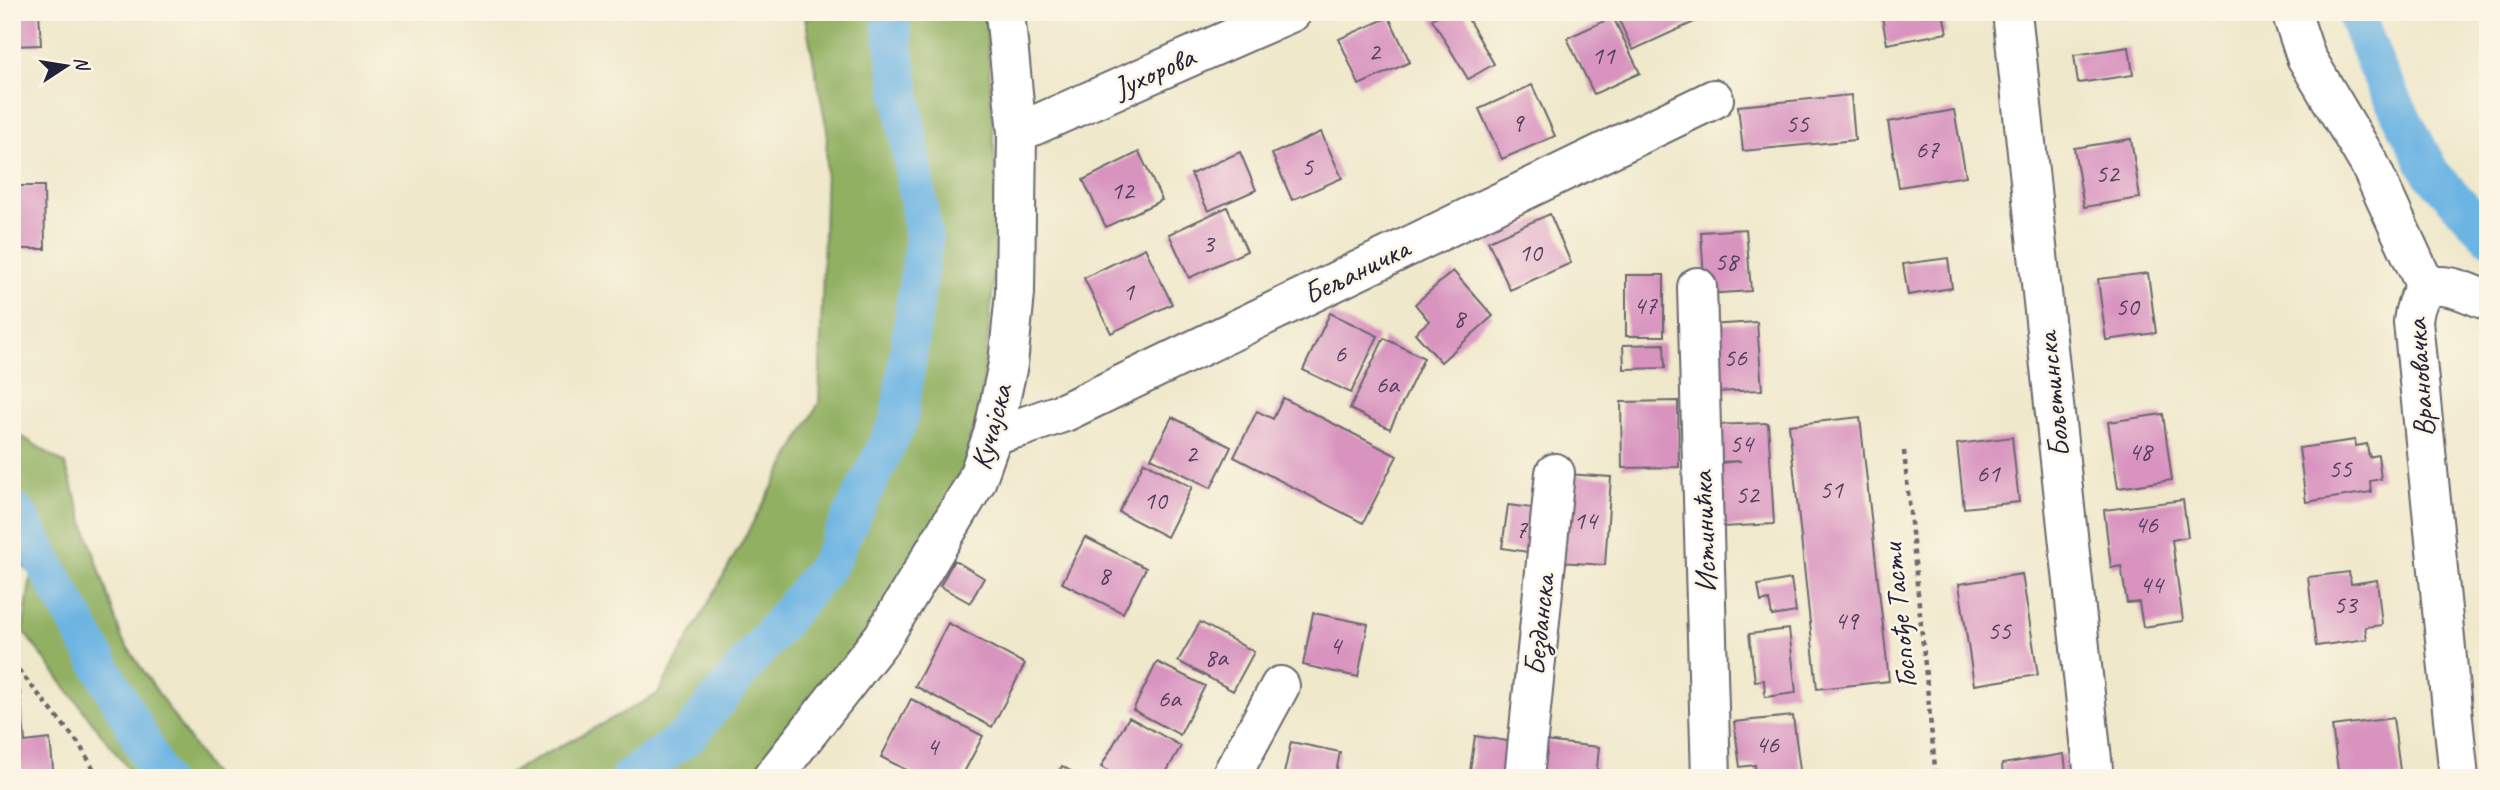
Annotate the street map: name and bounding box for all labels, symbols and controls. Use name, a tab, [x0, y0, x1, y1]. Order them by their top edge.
north arrow	[32, 32, 102, 102]
house number: 2	[1368, 35, 1382, 68]
street label: Јухорова	[1106, 37, 1202, 107]
house number: 11	[1591, 39, 1616, 72]
text: N	[69, 54, 95, 74]
house number: 9	[1511, 106, 1525, 139]
house number: 55	[1785, 107, 1810, 140]
house number: 67	[1915, 133, 1940, 166]
house number: 5	[1301, 150, 1314, 183]
house number: 52	[2095, 157, 2121, 190]
house number: 12	[1110, 174, 1136, 207]
house number: 3	[1202, 227, 1216, 260]
street label: Бељаничка	[1297, 228, 1418, 313]
house number: 10	[1518, 236, 1544, 269]
house number: 58	[1714, 245, 1740, 278]
house number: 1	[1122, 275, 1135, 308]
house number: 47	[1633, 289, 1658, 322]
house number: 50	[2115, 290, 2141, 323]
house number: 8	[1453, 302, 1467, 335]
street label: Врановачка	[2397, 316, 2443, 438]
street label: Бољетинска	[2027, 328, 2078, 459]
house number: 6	[1334, 337, 1347, 370]
house number: 56	[1723, 341, 1748, 374]
house number: 6a	[1375, 368, 1400, 401]
street label: Кучајска	[961, 378, 1021, 474]
house number: 54	[1729, 427, 1755, 460]
house number: 48	[2128, 435, 2154, 468]
house number: 2	[1185, 437, 1199, 470]
house number: 55	[2328, 452, 2353, 485]
house number: 61	[1976, 457, 2001, 490]
street label: Истинићка	[1683, 469, 1725, 594]
house number: 51	[1819, 473, 1844, 506]
house number: 52	[1735, 478, 1761, 511]
house number: 10	[1143, 484, 1169, 517]
house number: 14	[1573, 504, 1599, 537]
house number: 46	[2134, 508, 2159, 541]
house number: 7	[1515, 513, 1528, 546]
street label: Госпође Тасти	[1872, 540, 1925, 690]
house number: 8	[1098, 559, 1112, 592]
house number: 44	[2139, 568, 2165, 601]
street label: Безданска	[1515, 570, 1563, 677]
house number: 53	[2333, 588, 2359, 621]
house number: 49	[1834, 604, 1860, 637]
house number: 55	[1987, 614, 2012, 647]
house number: 4	[1329, 629, 1343, 662]
house number: 8a	[1204, 641, 1229, 674]
house number: 6a	[1157, 682, 1182, 715]
house number: 46	[1755, 728, 1780, 761]
house number: 4	[926, 730, 940, 763]

